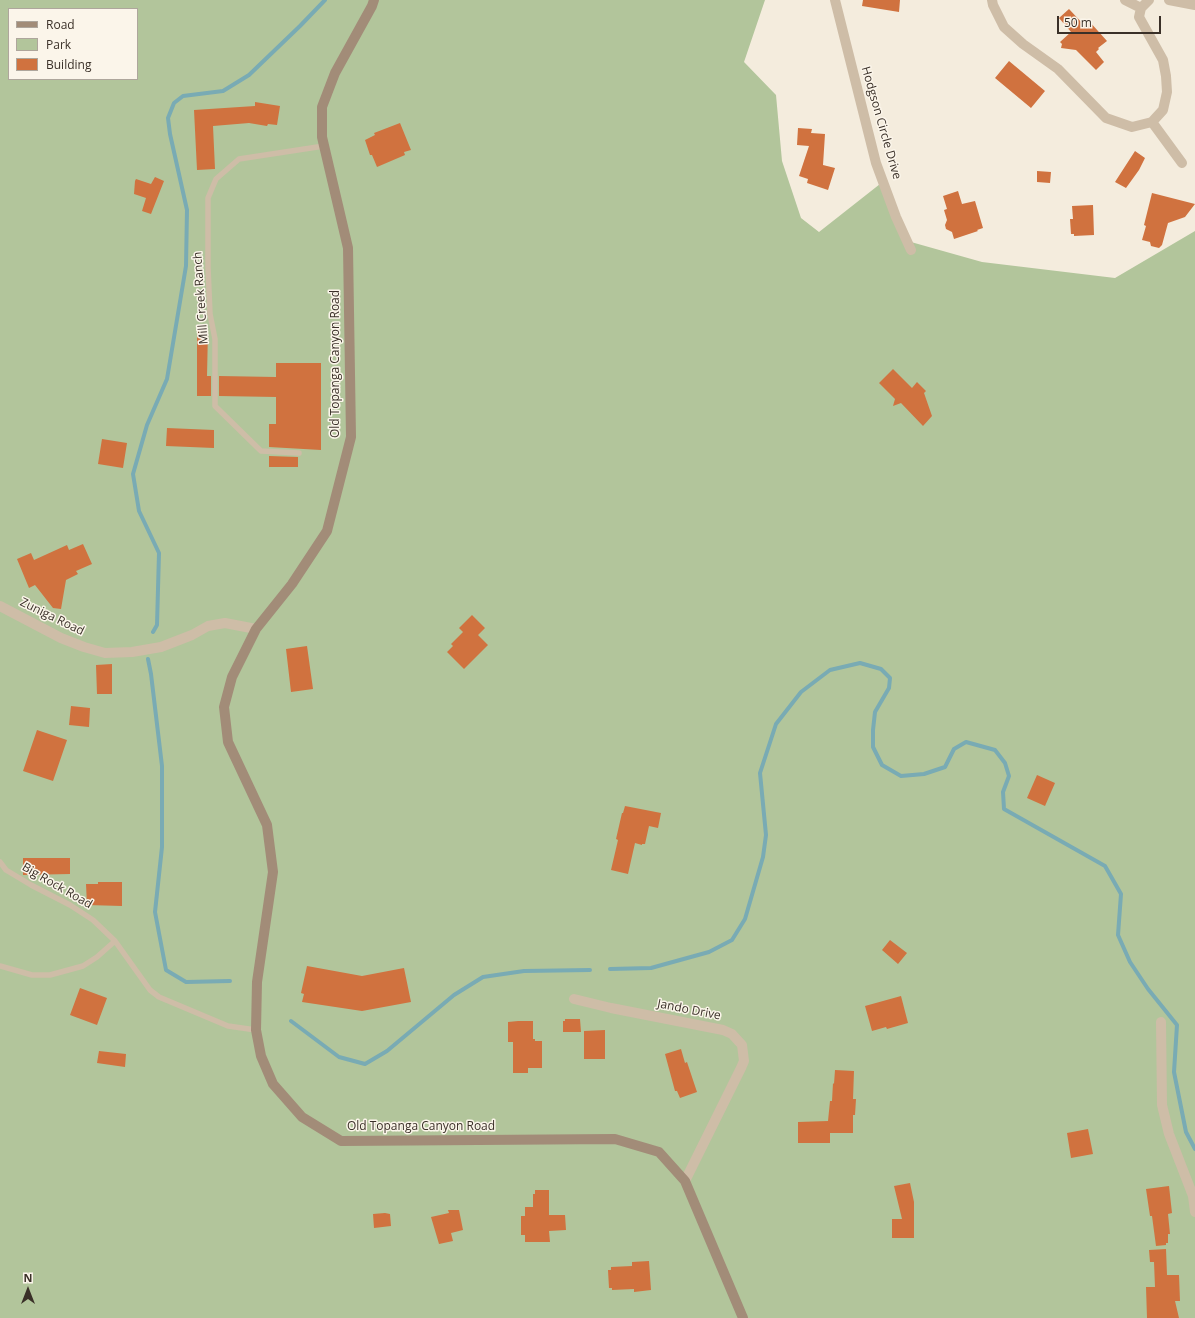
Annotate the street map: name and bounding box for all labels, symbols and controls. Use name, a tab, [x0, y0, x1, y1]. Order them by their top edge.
legend	[8, 8, 138, 80]
scale bar	[1059, 8, 1163, 34]
text: 50 m	[1064, 14, 1092, 31]
text: Road	[46, 16, 75, 33]
text: Park	[46, 36, 71, 53]
text: Building	[46, 56, 91, 73]
street label: Hodgson Circle Drive	[858, 65, 904, 181]
street label: Mill Creek Ranch	[191, 251, 211, 345]
street label: Old Topanga Canyon Road	[329, 290, 343, 438]
street label: Zuniga Road	[18, 595, 86, 639]
street label: Big Rock Road	[19, 860, 95, 912]
street label: Jando Drive	[656, 997, 722, 1023]
street label: Old Topanga Canyon Road	[347, 1120, 495, 1134]
north arrow	[8, 1270, 48, 1310]
text: N	[24, 1270, 32, 1285]

